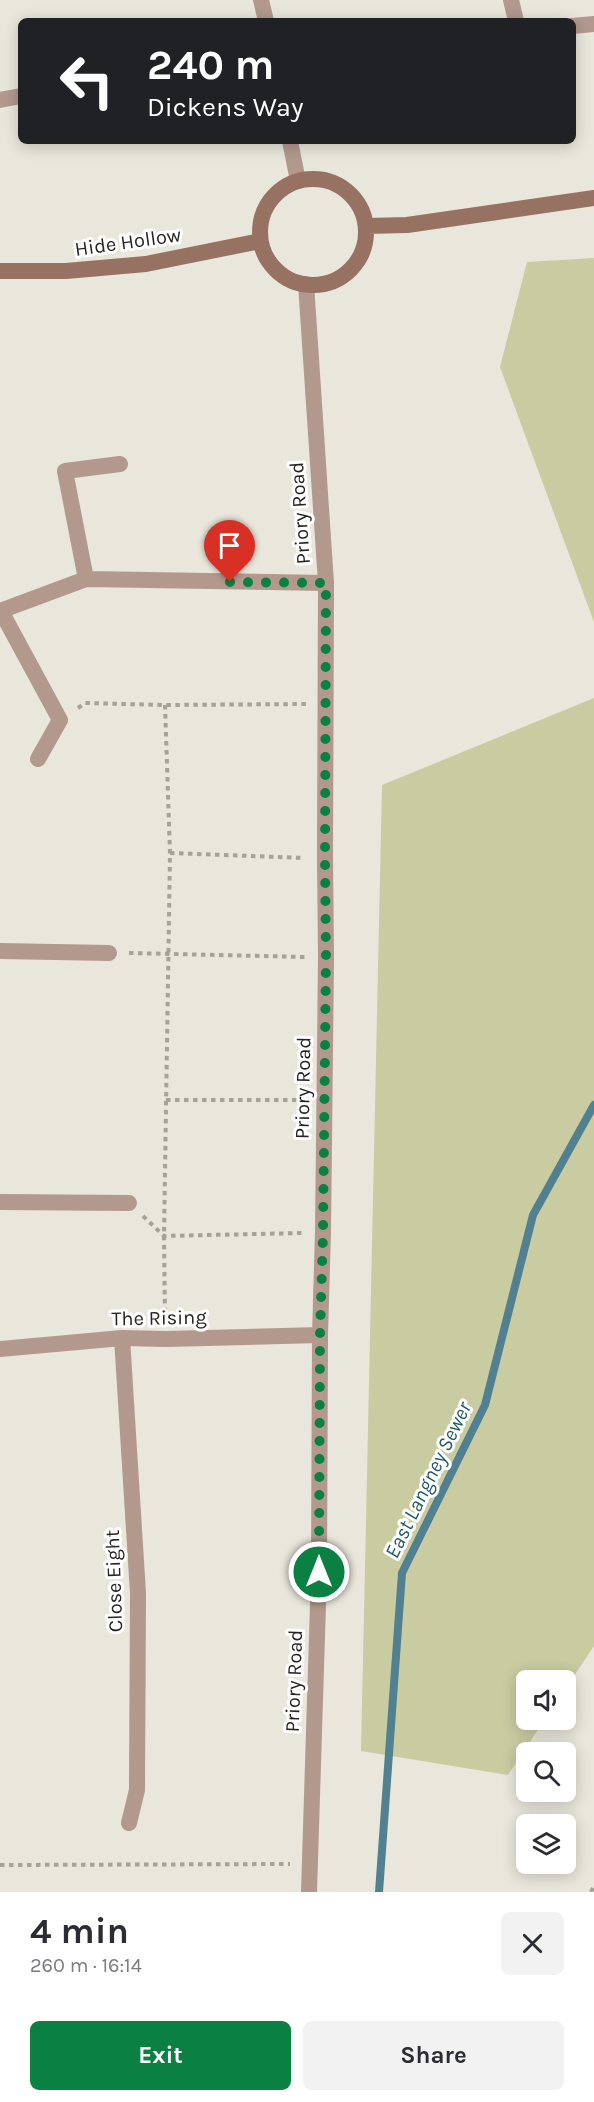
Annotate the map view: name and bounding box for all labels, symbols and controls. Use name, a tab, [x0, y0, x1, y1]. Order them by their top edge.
text: 240 m	[147, 40, 274, 90]
icon: left	[48, 42, 126, 120]
text: Dickens Way	[147, 91, 303, 123]
street label: Hide Hollow	[73, 223, 183, 261]
street label: Priory Road	[285, 461, 315, 565]
pin	[204, 520, 255, 582]
icon: arrive	[213, 529, 246, 562]
street label: Priory Road	[291, 1037, 315, 1139]
street label: The Rising	[111, 1306, 207, 1330]
water label: East Langney Sewer	[380, 1397, 477, 1562]
street label: Close Eight	[101, 1529, 127, 1633]
position arrow	[287, 1540, 351, 1604]
street label: Priory Road	[281, 1629, 307, 1733]
map controls	[516, 1670, 576, 1874]
button: sound	[516, 1670, 576, 1730]
button: search	[516, 1742, 576, 1802]
button: layers	[516, 1814, 576, 1874]
text: 4 min	[30, 1910, 129, 1952]
button: close	[501, 1912, 564, 1975]
text: 260 m · 16:14	[30, 1954, 142, 1977]
button: Exit	[30, 2021, 291, 2090]
button: Share	[303, 2021, 564, 2090]

